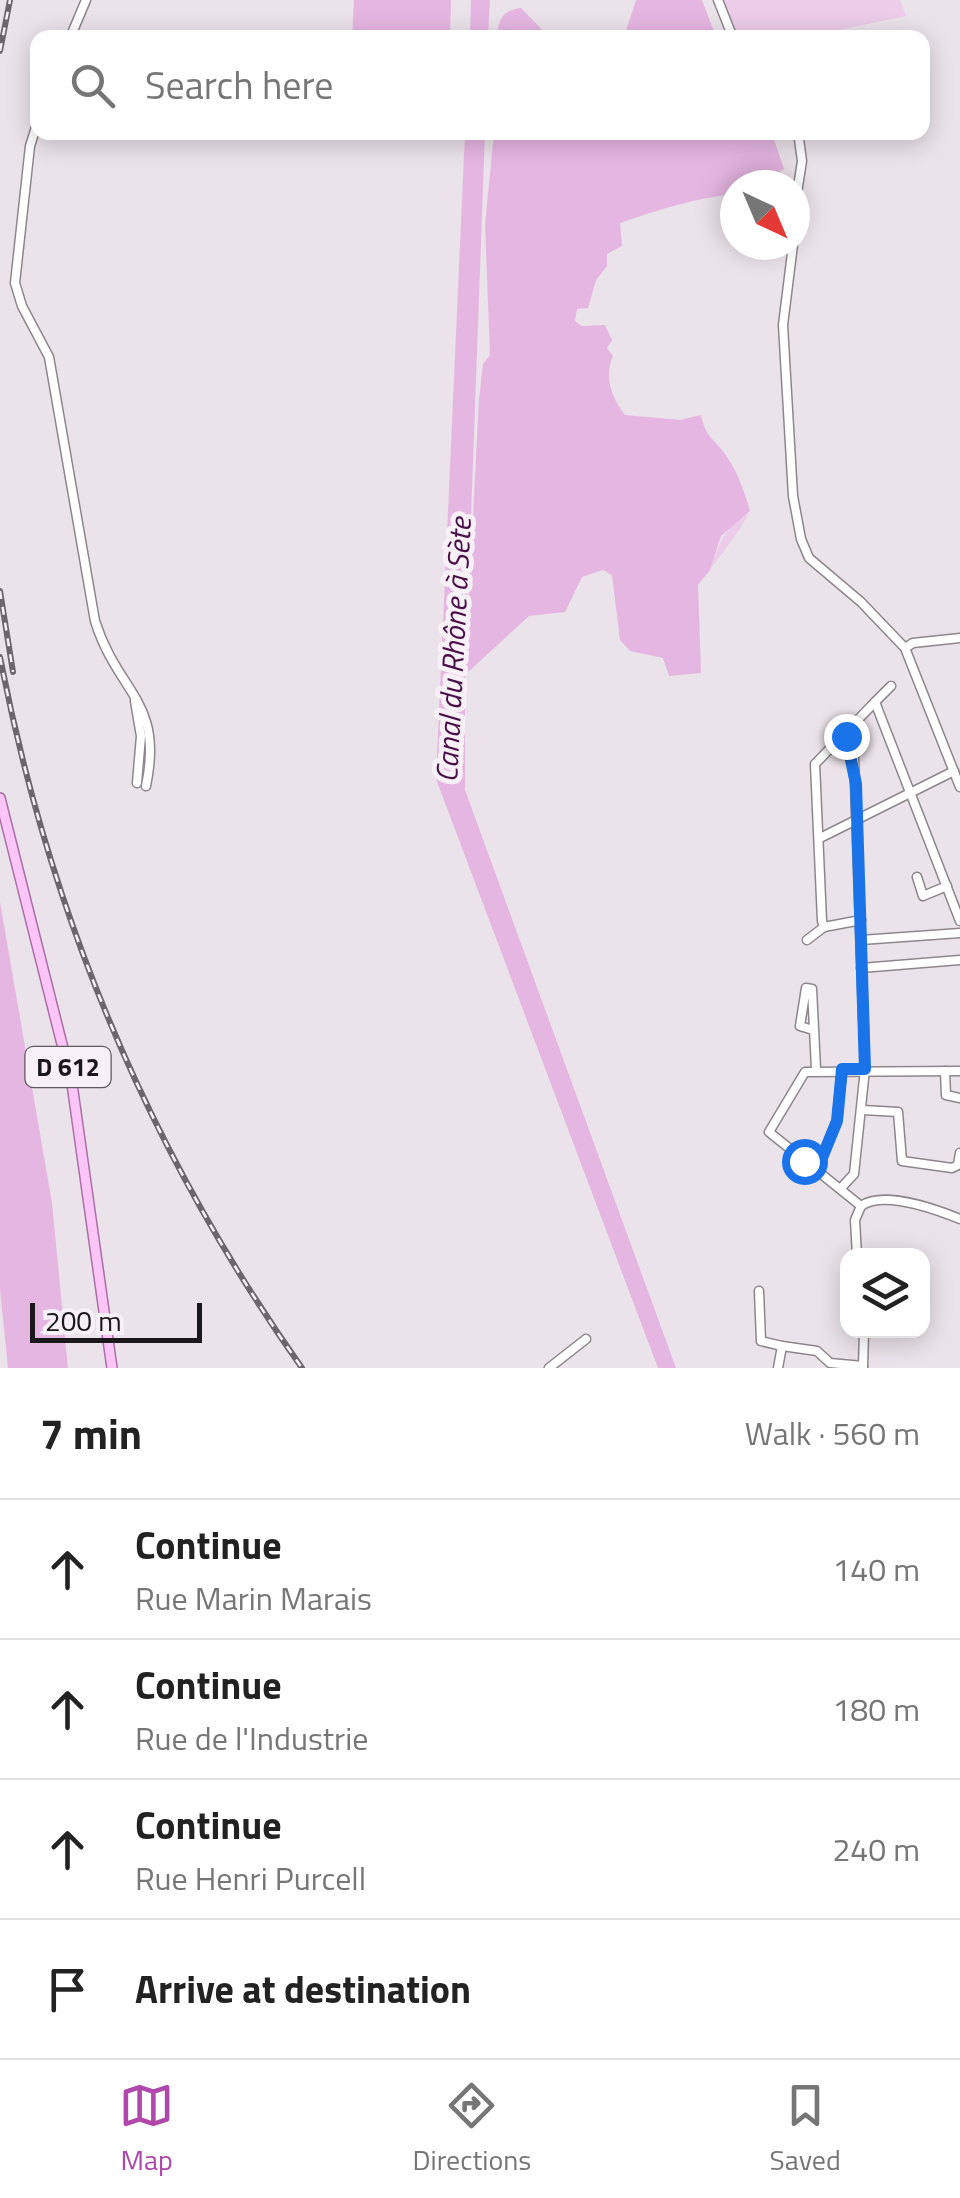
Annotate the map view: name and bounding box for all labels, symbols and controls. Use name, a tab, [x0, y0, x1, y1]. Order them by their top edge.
search box	[30, 30, 930, 140]
text: Search here	[145, 56, 333, 114]
icon: search	[65, 58, 120, 113]
north arrow	[720, 170, 810, 260]
water label: Canal du Rhône à Sète	[423, 514, 483, 784]
route end	[824, 714, 870, 760]
road number: D 612	[26, 1047, 110, 1087]
route start	[782, 1139, 828, 1185]
map controls	[840, 1248, 930, 1338]
button: layers	[840, 1248, 930, 1338]
scale bar	[30, 1298, 202, 1342]
text: 200 m	[45, 1299, 122, 1342]
text: 7 min	[40, 1401, 142, 1465]
text: Walk · 560 m	[745, 1409, 920, 1457]
text: Continue	[135, 1516, 282, 1574]
icon: ahead	[40, 1542, 95, 1597]
text: 140 m	[832, 1545, 920, 1593]
text: Rue Marin Marais	[135, 1574, 372, 1622]
text: Continue	[135, 1656, 282, 1714]
icon: ahead	[40, 1682, 95, 1737]
text: 180 m	[832, 1685, 920, 1733]
text: Rue de l'Industrie	[135, 1714, 368, 1762]
text: Continue	[135, 1796, 282, 1854]
icon: ahead	[40, 1822, 95, 1877]
text: 240 m	[832, 1825, 920, 1873]
text: Rue Henri Purcell	[135, 1854, 366, 1902]
text: Arrive at destination	[135, 1960, 471, 2018]
icon: arrive	[40, 1962, 95, 2017]
tab: Map	[119, 2078, 174, 2181]
tab: Directions	[412, 2078, 531, 2181]
tab: Saved	[770, 2078, 841, 2181]

